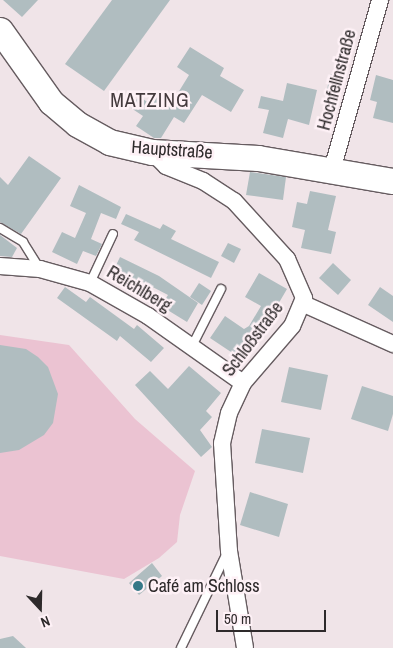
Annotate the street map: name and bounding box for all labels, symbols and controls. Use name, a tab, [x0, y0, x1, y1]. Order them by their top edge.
street label: Hochfellnstraße	[313, 27, 361, 133]
district label: MATZING	[109, 87, 191, 111]
street label: Hauptstraße	[131, 136, 213, 164]
street label: Reichlberg	[103, 261, 175, 317]
street label: Schloßstraße	[218, 297, 288, 381]
place label: Café am Schloss	[148, 575, 260, 597]
marker: Café am Schloss	[132, 580, 144, 592]
north arrow	[15, 583, 65, 633]
scale bar	[218, 600, 328, 632]
text: 50 m	[224, 608, 251, 629]
text: N	[38, 612, 52, 632]

